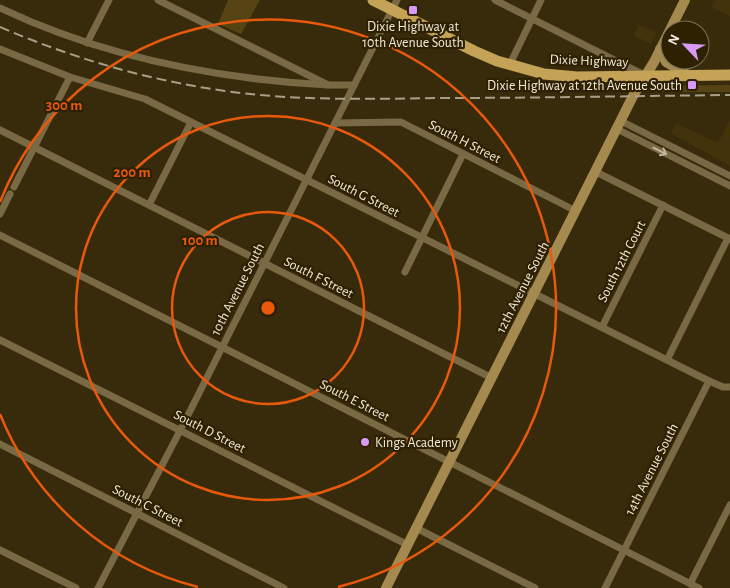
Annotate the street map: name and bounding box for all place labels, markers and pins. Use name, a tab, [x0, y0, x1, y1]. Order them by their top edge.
marker: Dixie Highway at 10th Avenue South	[407, 4, 419, 16]
place label: Dixie Highway at 10th Avenue South	[362, 20, 464, 50]
place label: Dixie Highway at 12th Avenue South	[487, 79, 682, 93]
marker: Dixie Highway at 12th Avenue South	[686, 79, 698, 91]
centre of rings	[259, 299, 277, 317]
marker: Kings Academy	[359, 436, 371, 448]
place label: Kings Academy	[375, 436, 458, 450]

